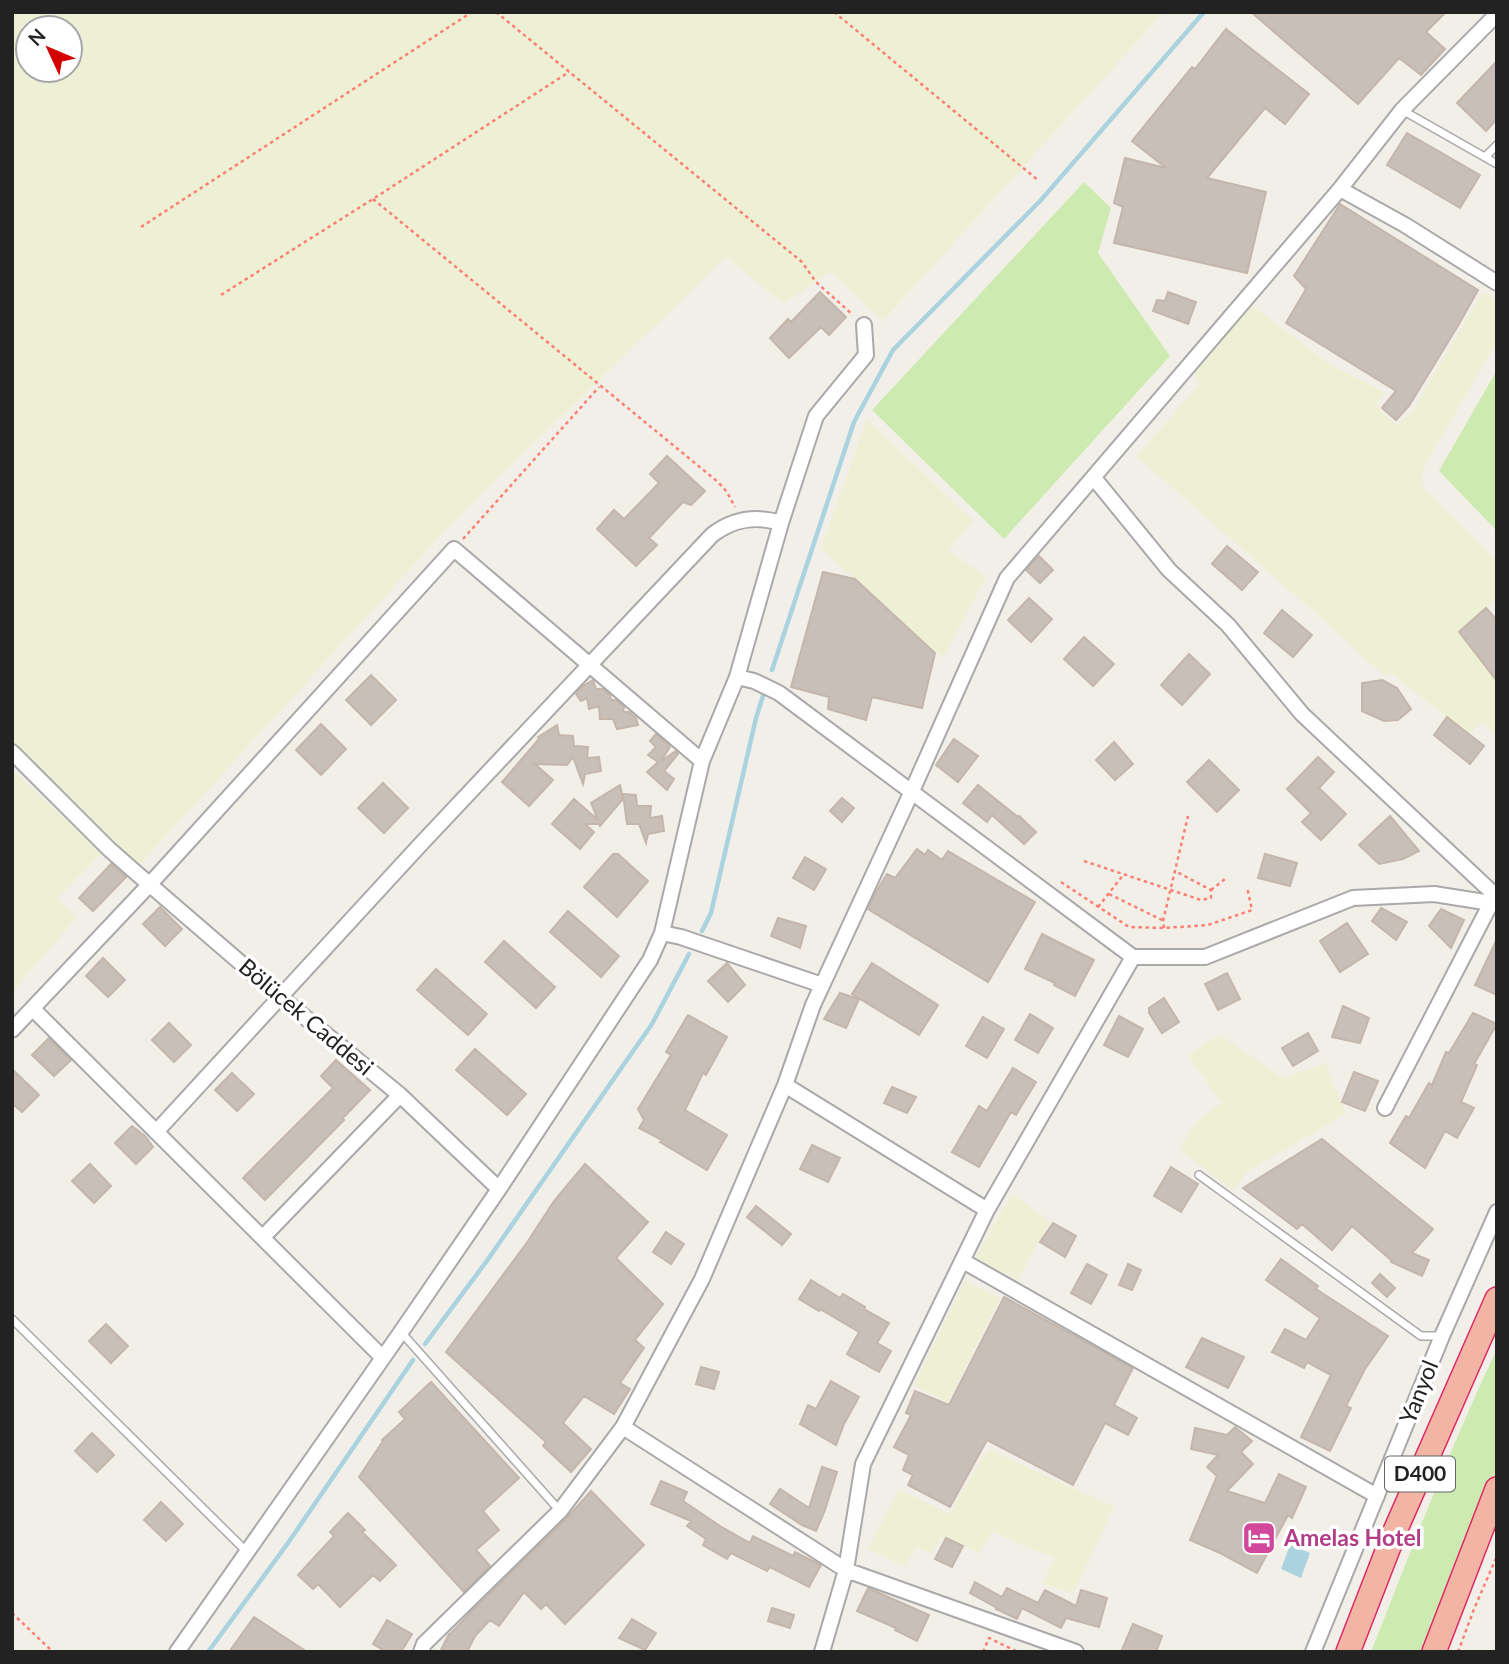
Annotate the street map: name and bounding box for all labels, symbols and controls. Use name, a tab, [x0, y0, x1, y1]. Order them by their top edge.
north arrow	[14, 14, 84, 84]
text: N	[23, 24, 50, 50]
street label: Bölücek Caddesi	[234, 952, 379, 1081]
street label: Yanyol	[1393, 1356, 1443, 1427]
road number: D400	[1385, 1456, 1455, 1492]
hotel icon: Amelas Hotel	[1240, 1519, 1278, 1557]
place label: Amelas Hotel	[1283, 1523, 1421, 1551]

